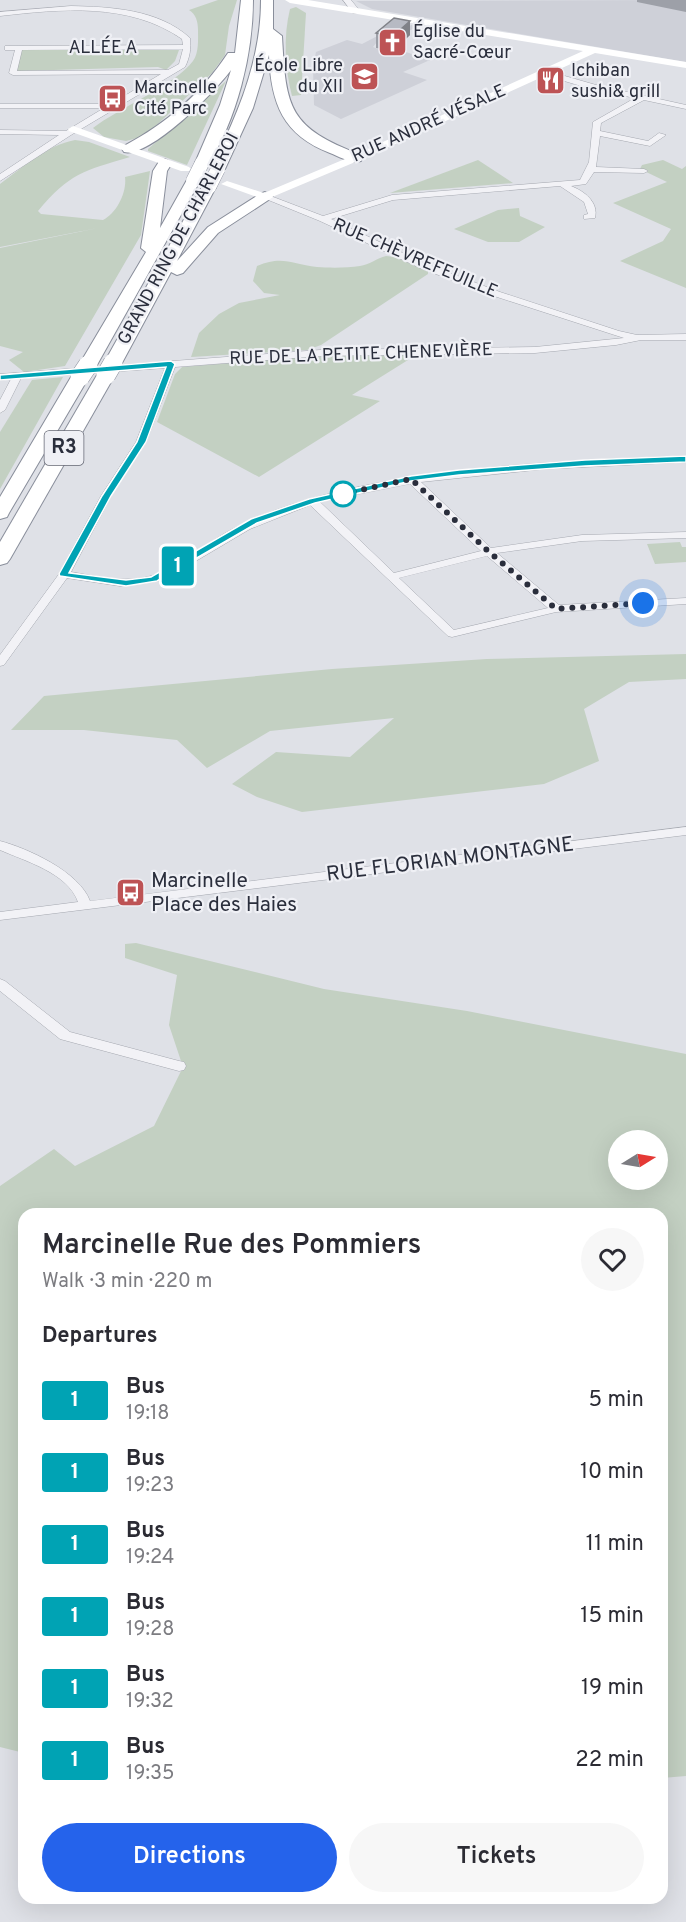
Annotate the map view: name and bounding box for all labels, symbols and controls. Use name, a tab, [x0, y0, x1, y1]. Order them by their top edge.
place label: Église du Sacré-Cœur	[413, 19, 511, 65]
church icon: Église du Sacré-Cœur	[376, 26, 408, 58]
street label: ALLÉE A	[68, 35, 138, 60]
place label: École Libre du XII	[254, 53, 343, 99]
school or university icon: École Libre du XII	[348, 60, 380, 92]
place label: Ichiban sushi& grill	[571, 60, 660, 104]
restaurant icon: Ichiban sushi& grill	[534, 65, 566, 97]
place label: Marcinelle Cité Parc	[134, 77, 217, 121]
street label: RUE ANDRÉ VÉSALE	[347, 78, 510, 168]
bus stop icon: Marcinelle Cité Parc	[97, 82, 129, 114]
street label: GRAND RING DE CHARLEROI	[113, 129, 245, 349]
street label: RUE CHÈVREFEUILLE	[329, 212, 502, 304]
street label: RUE DE LA PETITE CHENEVIÈRE	[229, 337, 493, 371]
road number: R3	[44, 431, 84, 465]
unlabelled marker	[330, 481, 356, 507]
line badge: 1	[158, 546, 198, 586]
text: 1	[174, 553, 182, 580]
your location	[628, 588, 658, 618]
street label: RUE FLORIAN MONTAGNE	[325, 831, 575, 889]
place label: Marcinelle Place des Haies	[151, 868, 297, 919]
bus stop icon: Marcinelle Place des Haies	[114, 877, 146, 909]
north arrow	[608, 1130, 668, 1190]
map controls	[608, 1130, 668, 1190]
text: Marcinelle Rue des Pommiers	[42, 1228, 421, 1264]
button: heart	[581, 1228, 644, 1291]
text: Walk · 3 min · 220 m	[42, 1269, 212, 1295]
text: Departures	[42, 1323, 158, 1350]
text: Bus	[126, 1374, 165, 1401]
text: 1	[71, 1387, 79, 1414]
text: 5 min	[589, 1387, 644, 1414]
text: 19:18	[126, 1401, 170, 1427]
text: Bus	[126, 1446, 165, 1473]
text: 1	[71, 1459, 79, 1486]
text: 10 min	[580, 1459, 644, 1486]
text: 19:23	[126, 1473, 174, 1499]
text: Bus	[126, 1518, 165, 1545]
text: 1	[71, 1531, 79, 1558]
text: 11 min	[586, 1531, 644, 1558]
text: 19:24	[126, 1545, 174, 1571]
text: Bus	[126, 1590, 165, 1617]
text: 1	[71, 1603, 79, 1630]
text: 15 min	[580, 1603, 644, 1630]
text: 19:28	[126, 1617, 174, 1643]
text: Bus	[126, 1662, 165, 1689]
text: 1	[71, 1675, 79, 1702]
text: 19 min	[581, 1675, 644, 1702]
text: 19:32	[126, 1689, 174, 1715]
text: Bus	[126, 1734, 165, 1761]
text: 1	[71, 1747, 79, 1774]
text: 22 min	[575, 1747, 644, 1774]
text: 19:35	[126, 1761, 174, 1787]
button: Directions	[42, 1823, 337, 1892]
button: Tickets	[349, 1823, 644, 1892]

